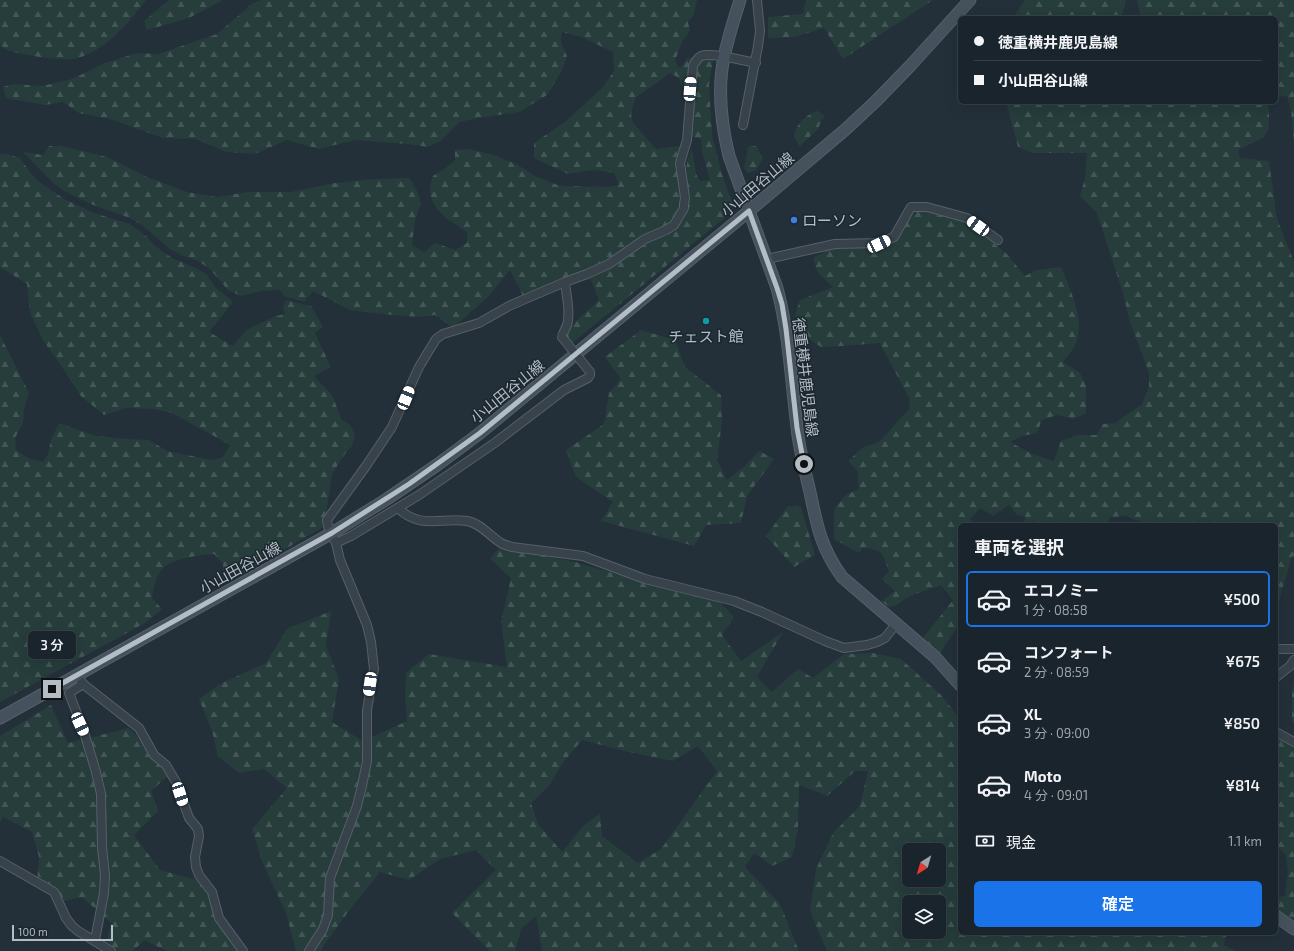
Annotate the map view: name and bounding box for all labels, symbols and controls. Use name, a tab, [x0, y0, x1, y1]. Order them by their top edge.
text: 徳重横井鹿児島線	[998, 33, 1118, 51]
text: 小山田谷山線	[998, 71, 1088, 89]
car	[683, 77, 697, 101]
street label: 小山田谷山線	[717, 148, 797, 220]
place label: ローソン	[802, 211, 862, 229]
car	[965, 214, 991, 238]
marker: ローソン	[789, 215, 799, 225]
car	[866, 233, 892, 255]
marker: チェスト館	[701, 316, 711, 326]
street label: 徳重横井鹿児島線	[790, 316, 822, 438]
place label: チェスト館	[668, 327, 744, 345]
street label: 小山田谷山線	[466, 356, 548, 426]
car	[396, 385, 416, 411]
route start	[795, 455, 813, 473]
text: 車両を選択	[974, 536, 1064, 558]
street label: 小山田谷山線	[196, 537, 284, 597]
icon: car	[976, 581, 1012, 617]
text: エコノミー	[1024, 581, 1099, 599]
text: ¥500	[1224, 590, 1260, 608]
text: 1 分 · 08:58	[1024, 602, 1088, 618]
callout: 3 分	[28, 631, 76, 659]
text: 3 分	[40, 637, 64, 653]
icon: car	[976, 643, 1012, 679]
text: コンフォート	[1024, 643, 1114, 661]
text: ¥675	[1226, 652, 1260, 670]
text: 2 分 · 08:59	[1024, 664, 1089, 680]
car	[362, 671, 378, 697]
route end	[43, 680, 61, 698]
icon: car	[976, 705, 1012, 741]
text: XL	[1024, 705, 1042, 723]
car	[69, 711, 91, 737]
text: ¥850	[1224, 714, 1260, 732]
text: 3 分 · 09:00	[1024, 725, 1090, 741]
icon: car	[976, 767, 1012, 803]
text: Moto	[1024, 767, 1062, 785]
text: ¥814	[1225, 776, 1260, 794]
car	[171, 781, 189, 807]
text: 4 分 · 09:01	[1024, 787, 1088, 803]
icon: cash	[974, 830, 996, 852]
text: 現金	[1006, 833, 1036, 851]
text: 1.1 km	[1228, 833, 1262, 849]
north arrow	[902, 843, 946, 887]
map controls	[902, 843, 946, 939]
button: 確定	[974, 881, 1262, 927]
button: layers	[902, 895, 946, 939]
scale bar	[12, 923, 113, 942]
text: 100 m	[18, 925, 48, 938]

